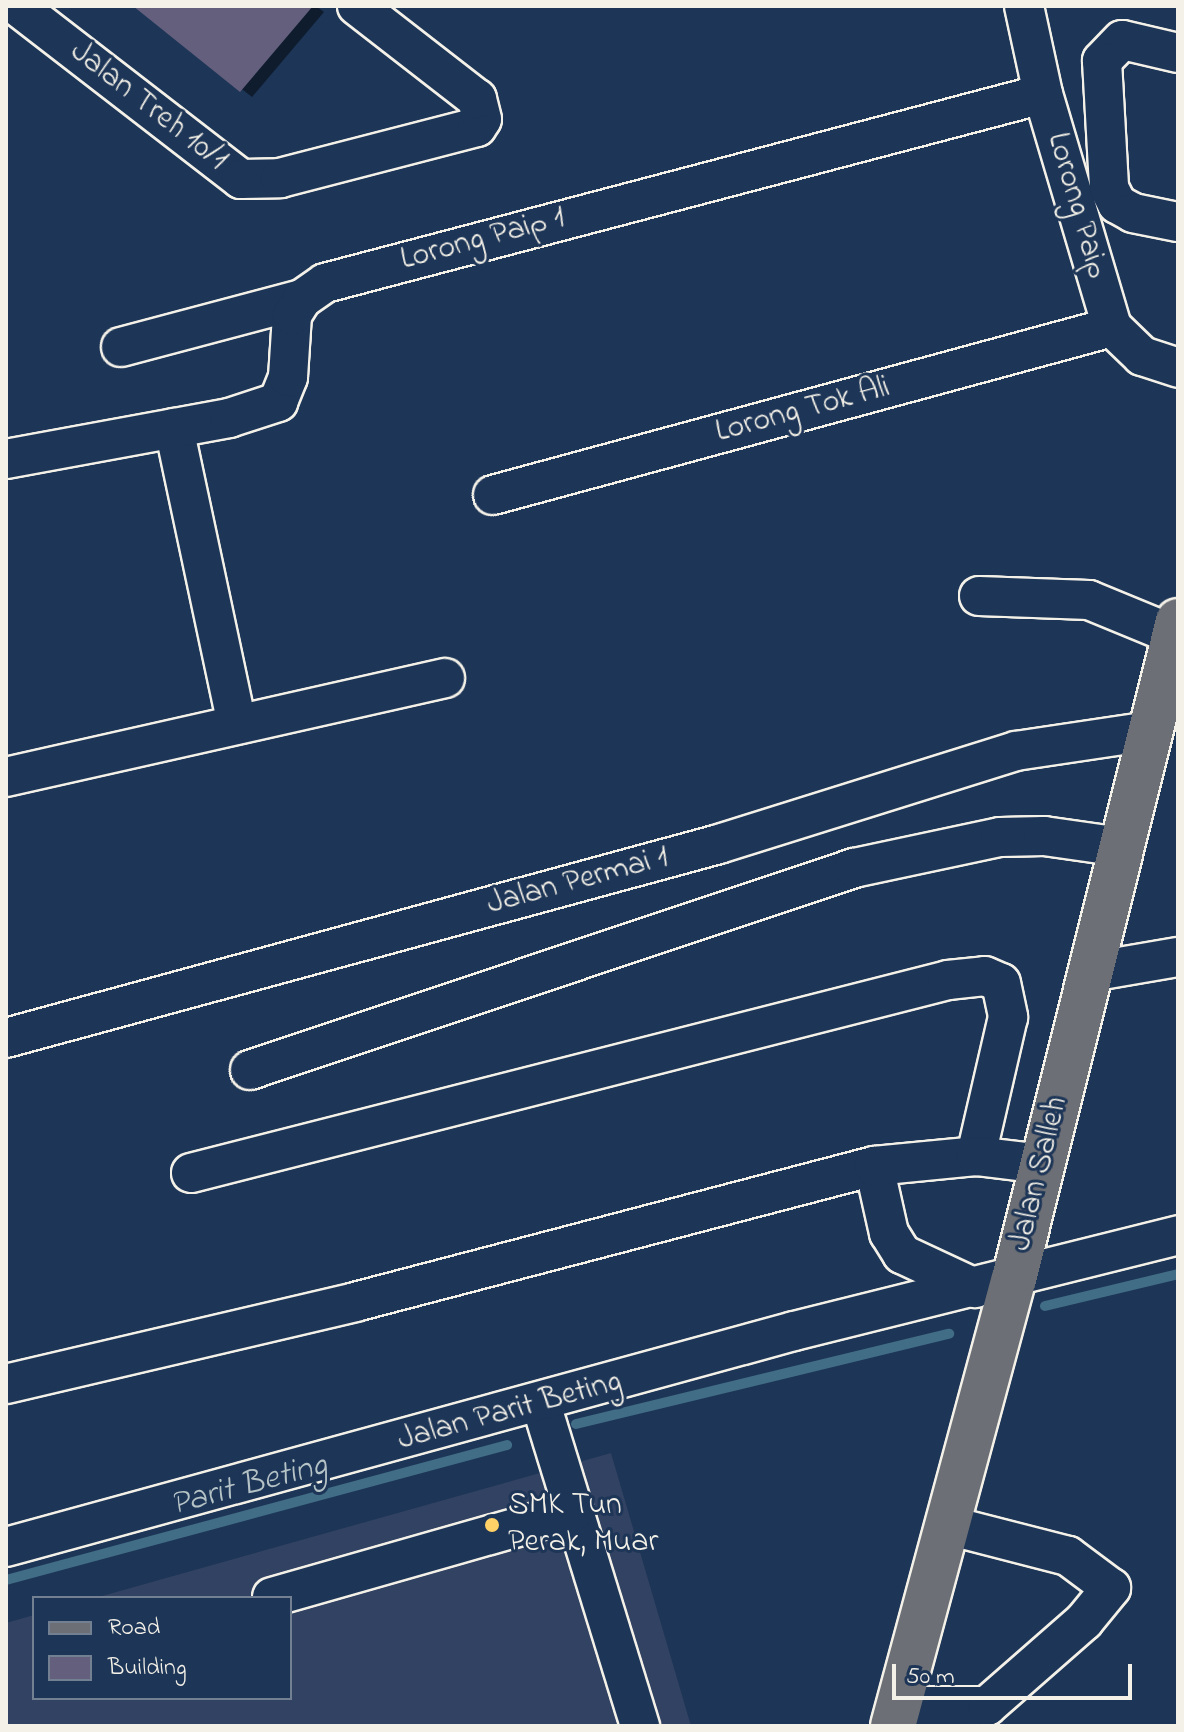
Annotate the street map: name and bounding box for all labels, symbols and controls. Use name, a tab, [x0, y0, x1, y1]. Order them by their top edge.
street label: Jalan Treh 10/1	[62, 34, 234, 180]
street label: Lorong Paip	[1037, 128, 1115, 284]
street label: Lorong Paip 1	[397, 200, 569, 280]
street label: Lorong Tok Ali	[712, 369, 894, 453]
street label: Jalan Permai 1	[483, 839, 673, 925]
street label: Jalan Salleh	[1002, 1093, 1078, 1255]
street label: Jalan Parit Beting	[394, 1364, 626, 1460]
water label: Parit Beting	[166, 1446, 332, 1526]
place label: SMK Tun Perak, Muar	[508, 1488, 658, 1563]
marker: SMK Tun Perak, Muar	[483, 1516, 501, 1534]
legend	[32, 1596, 292, 1700]
text: Road	[108, 1611, 160, 1646]
scale bar	[896, 1648, 1136, 1698]
text: Building	[108, 1651, 187, 1686]
text: 50 m	[906, 1660, 955, 1695]

